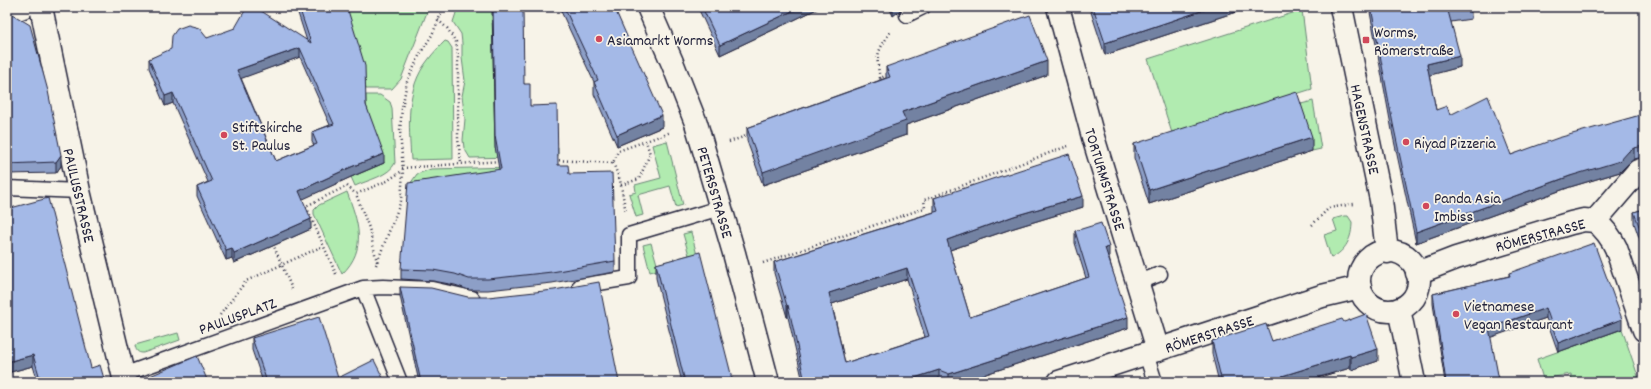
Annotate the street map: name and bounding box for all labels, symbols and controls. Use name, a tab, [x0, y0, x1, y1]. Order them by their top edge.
place label: Worms, Römerstraße	[1374, 22, 1454, 63]
place label: Asiamarkt Worms	[607, 30, 714, 53]
marker: Asiamarkt Worms	[594, 34, 604, 44]
marker: Worms, Römerstraße	[1361, 35, 1371, 45]
street label: HAGENSTRASSE	[1343, 82, 1384, 177]
place label: Stiftskirche St. Paulus	[232, 117, 302, 158]
street label: TORTURMSTRASSE	[1077, 126, 1130, 234]
marker: Stiftskirche St. Paulus	[219, 130, 229, 140]
place label: Riyad Pizzeria	[1414, 133, 1496, 156]
marker: Riyad Pizzeria	[1401, 137, 1411, 147]
street label: PETERSSTRASSE	[690, 144, 738, 242]
street label: PAULUSSTRASSE	[56, 146, 100, 246]
place label: Panda Asia Imbiss	[1434, 188, 1501, 229]
marker: Panda Asia Imbiss	[1421, 201, 1431, 211]
street label: RÖMERSTRASSE	[1493, 213, 1589, 259]
street label: PAULUSPLATZ	[196, 293, 280, 342]
place label: Vietnamese Vegan Restaurant	[1464, 296, 1573, 337]
marker: Vietnamese Vegan Restaurant	[1451, 309, 1461, 319]
street label: RÖMERSTRASSE	[1162, 310, 1258, 361]

